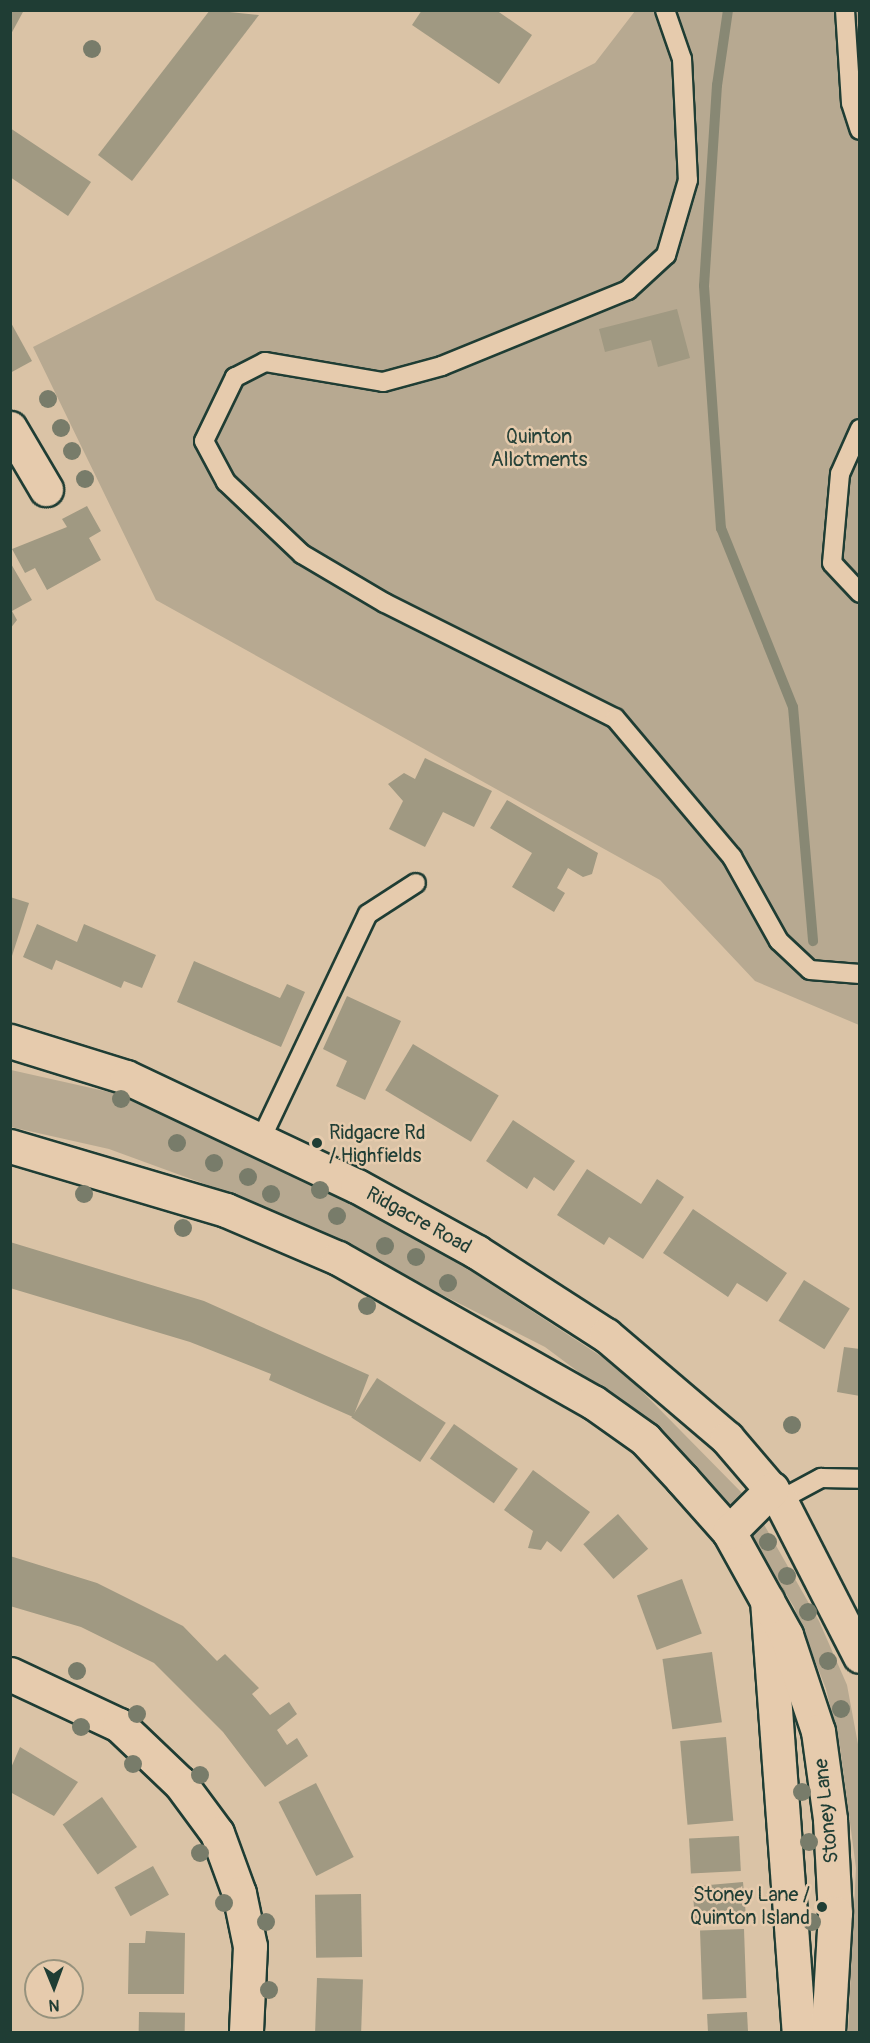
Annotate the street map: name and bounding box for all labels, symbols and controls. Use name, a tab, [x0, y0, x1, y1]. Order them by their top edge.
park label: Quinton Allotments	[491, 425, 587, 472]
place label: Ridgacre Rd / Highfields	[329, 1120, 426, 1167]
marker: Ridgacre Rd / Highfields	[310, 1136, 324, 1150]
street label: Ridgacre Road	[362, 1181, 476, 1259]
street label: Stoney Lane	[809, 1757, 843, 1865]
place label: Stoney Lane / Quinton Island	[690, 1883, 810, 1930]
marker: Stoney Lane / Quinton Island	[815, 1900, 829, 1914]
north arrow	[24, 1959, 84, 2019]
text: N	[49, 1995, 60, 2015]

